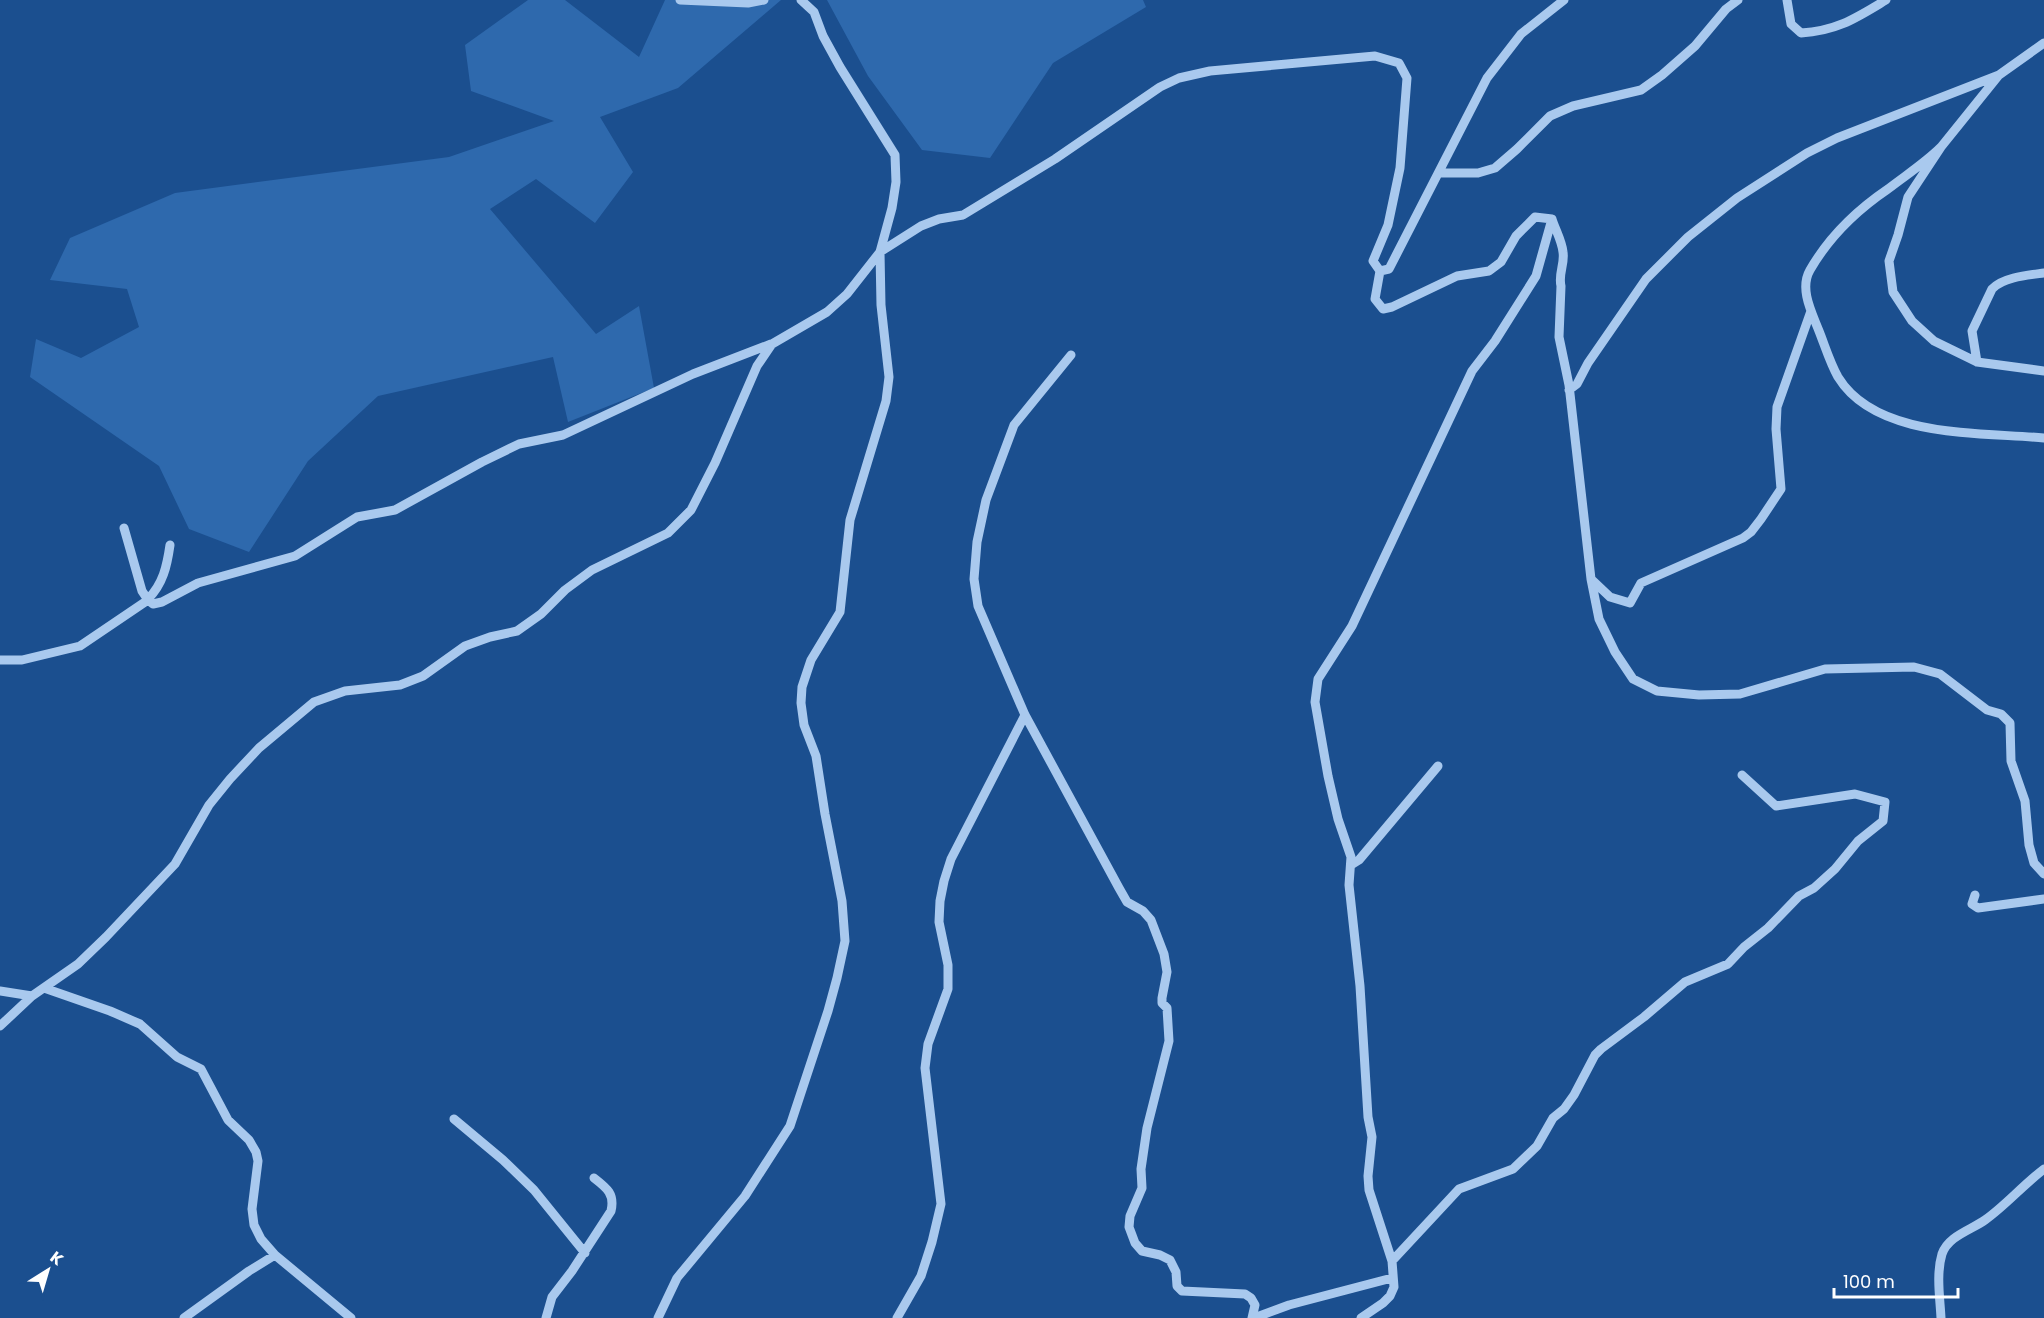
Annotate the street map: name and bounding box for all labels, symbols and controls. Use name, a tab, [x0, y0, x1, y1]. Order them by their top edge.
north arrow	[18, 1240, 78, 1300]
text: K	[45, 1246, 68, 1271]
scale bar	[1834, 1261, 1958, 1299]
text: 100 m	[1843, 1269, 1895, 1294]

